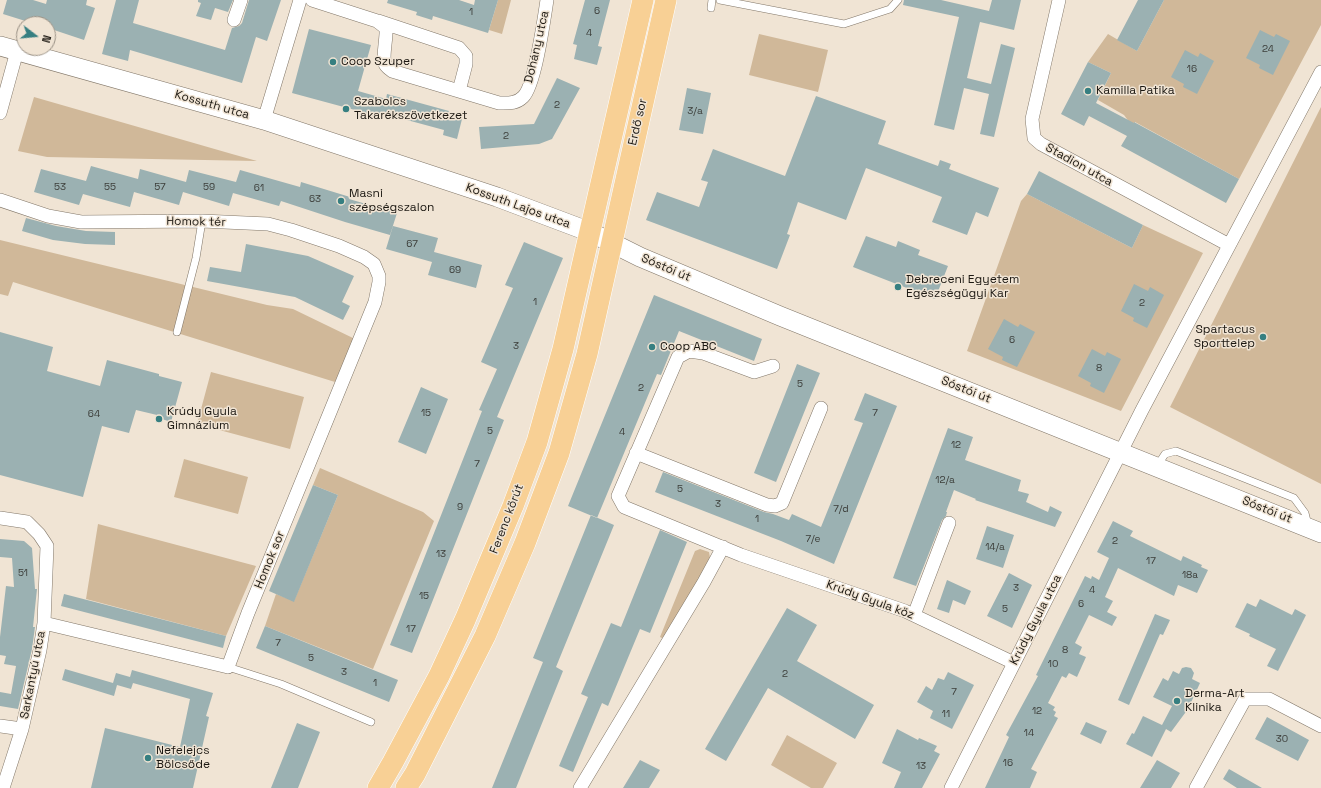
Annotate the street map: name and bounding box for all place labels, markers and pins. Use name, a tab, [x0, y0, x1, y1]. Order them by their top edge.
place label: Coop Szuper	[341, 55, 415, 69]
marker: Coop Szuper	[328, 57, 338, 67]
place label: Kamilla Patika	[1096, 84, 1175, 98]
marker: Kamilla Patika	[1083, 86, 1093, 96]
place label: Szabolcs Takarékszövetkezet	[354, 95, 467, 123]
marker: Szabolcs Takarékszövetkezet	[341, 104, 351, 114]
place label: Masni szépségszalon	[349, 187, 434, 215]
marker: Masni szépségszalon	[336, 196, 346, 206]
place label: Debreceni Egyetem Egészségügyi Kar	[906, 273, 1019, 301]
marker: Debreceni Egyetem Egészségügyi Kar	[893, 282, 903, 292]
place label: Spartacus Sporttelep	[1194, 323, 1255, 351]
marker: Spartacus Sporttelep	[1258, 332, 1268, 342]
place label: Coop ABC	[660, 340, 717, 354]
marker: Coop ABC	[647, 342, 657, 352]
place label: Krúdy Gyula Gimnázium	[167, 405, 237, 433]
marker: Krúdy Gyula Gimnázium	[154, 414, 164, 424]
place label: Derma-Art Klinika	[1185, 687, 1245, 715]
marker: Derma-Art Klinika	[1172, 696, 1182, 706]
place label: Nefelejcs Bölcsőde	[156, 744, 210, 772]
marker: Nefelejcs Bölcsőde	[143, 753, 153, 763]

